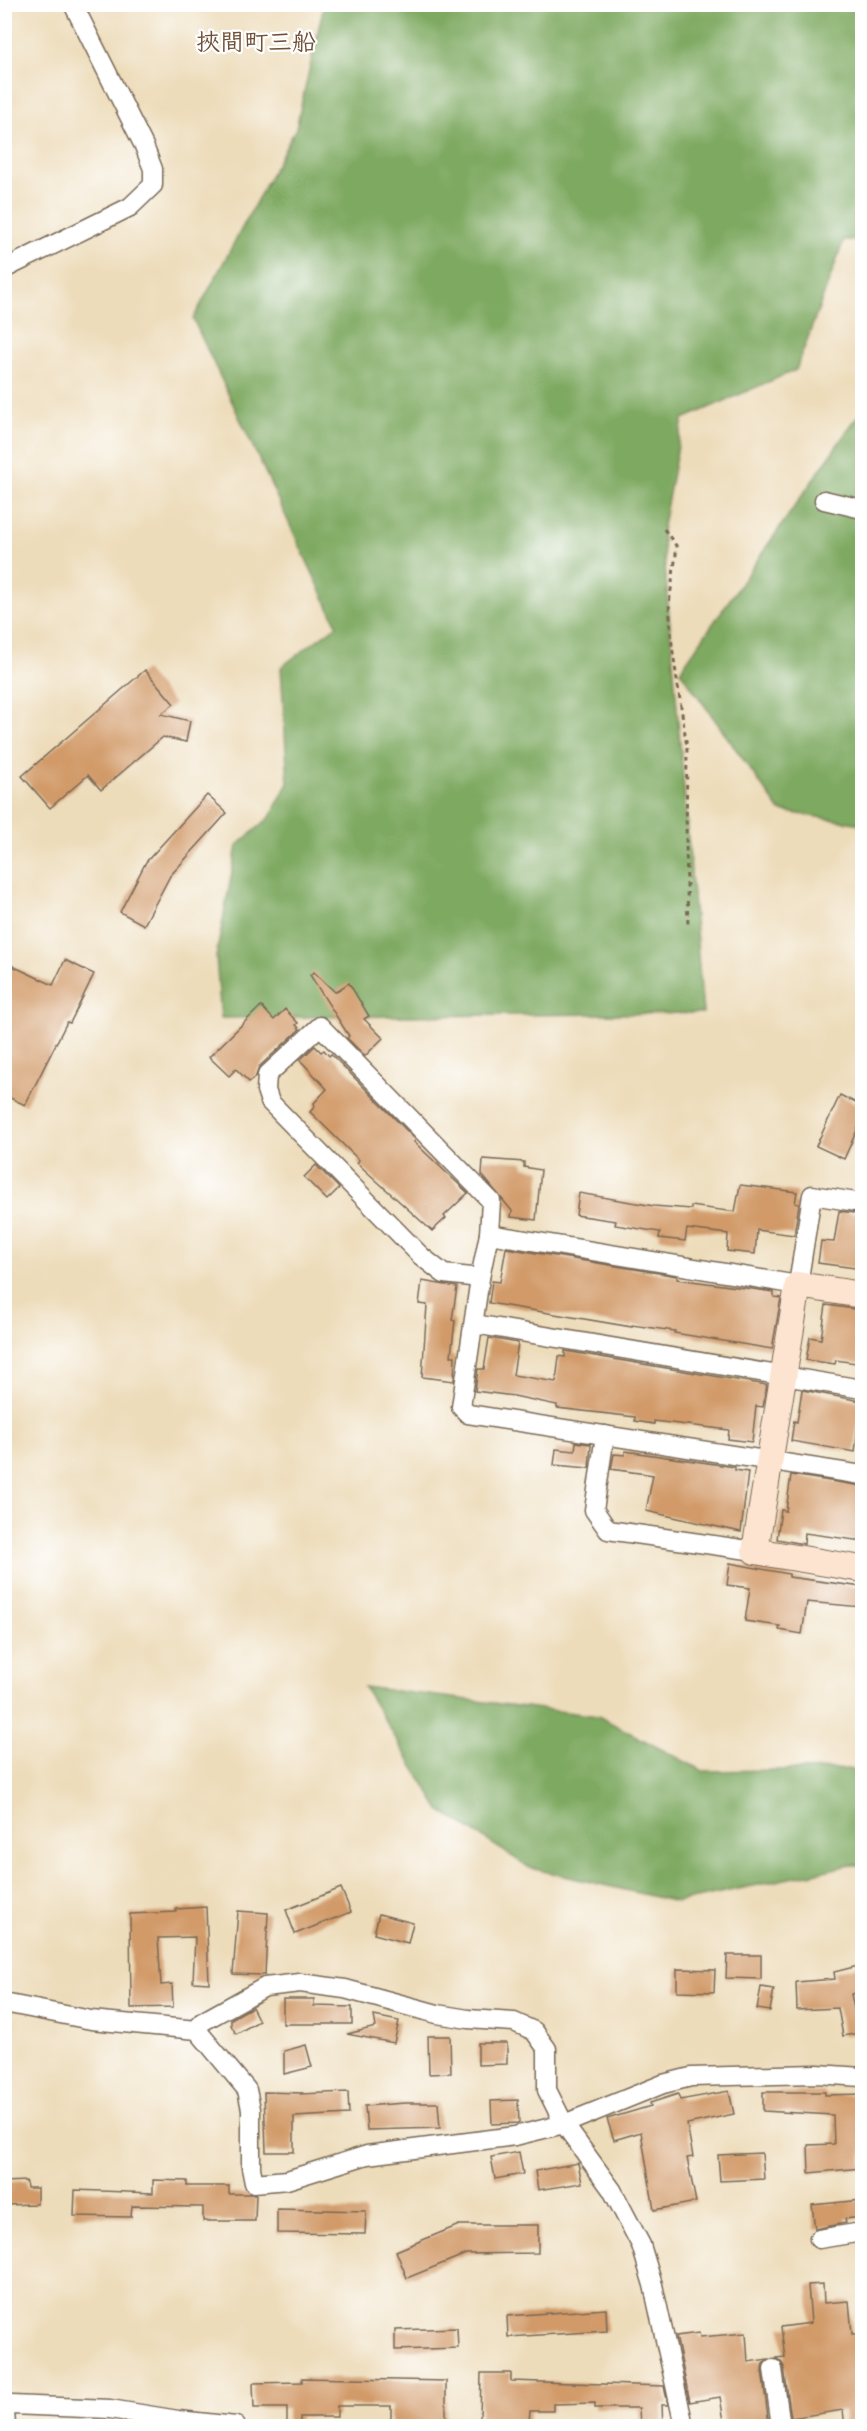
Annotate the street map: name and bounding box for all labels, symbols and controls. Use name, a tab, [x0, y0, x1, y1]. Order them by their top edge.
district label: 挾間町三船	[196, 26, 316, 60]

